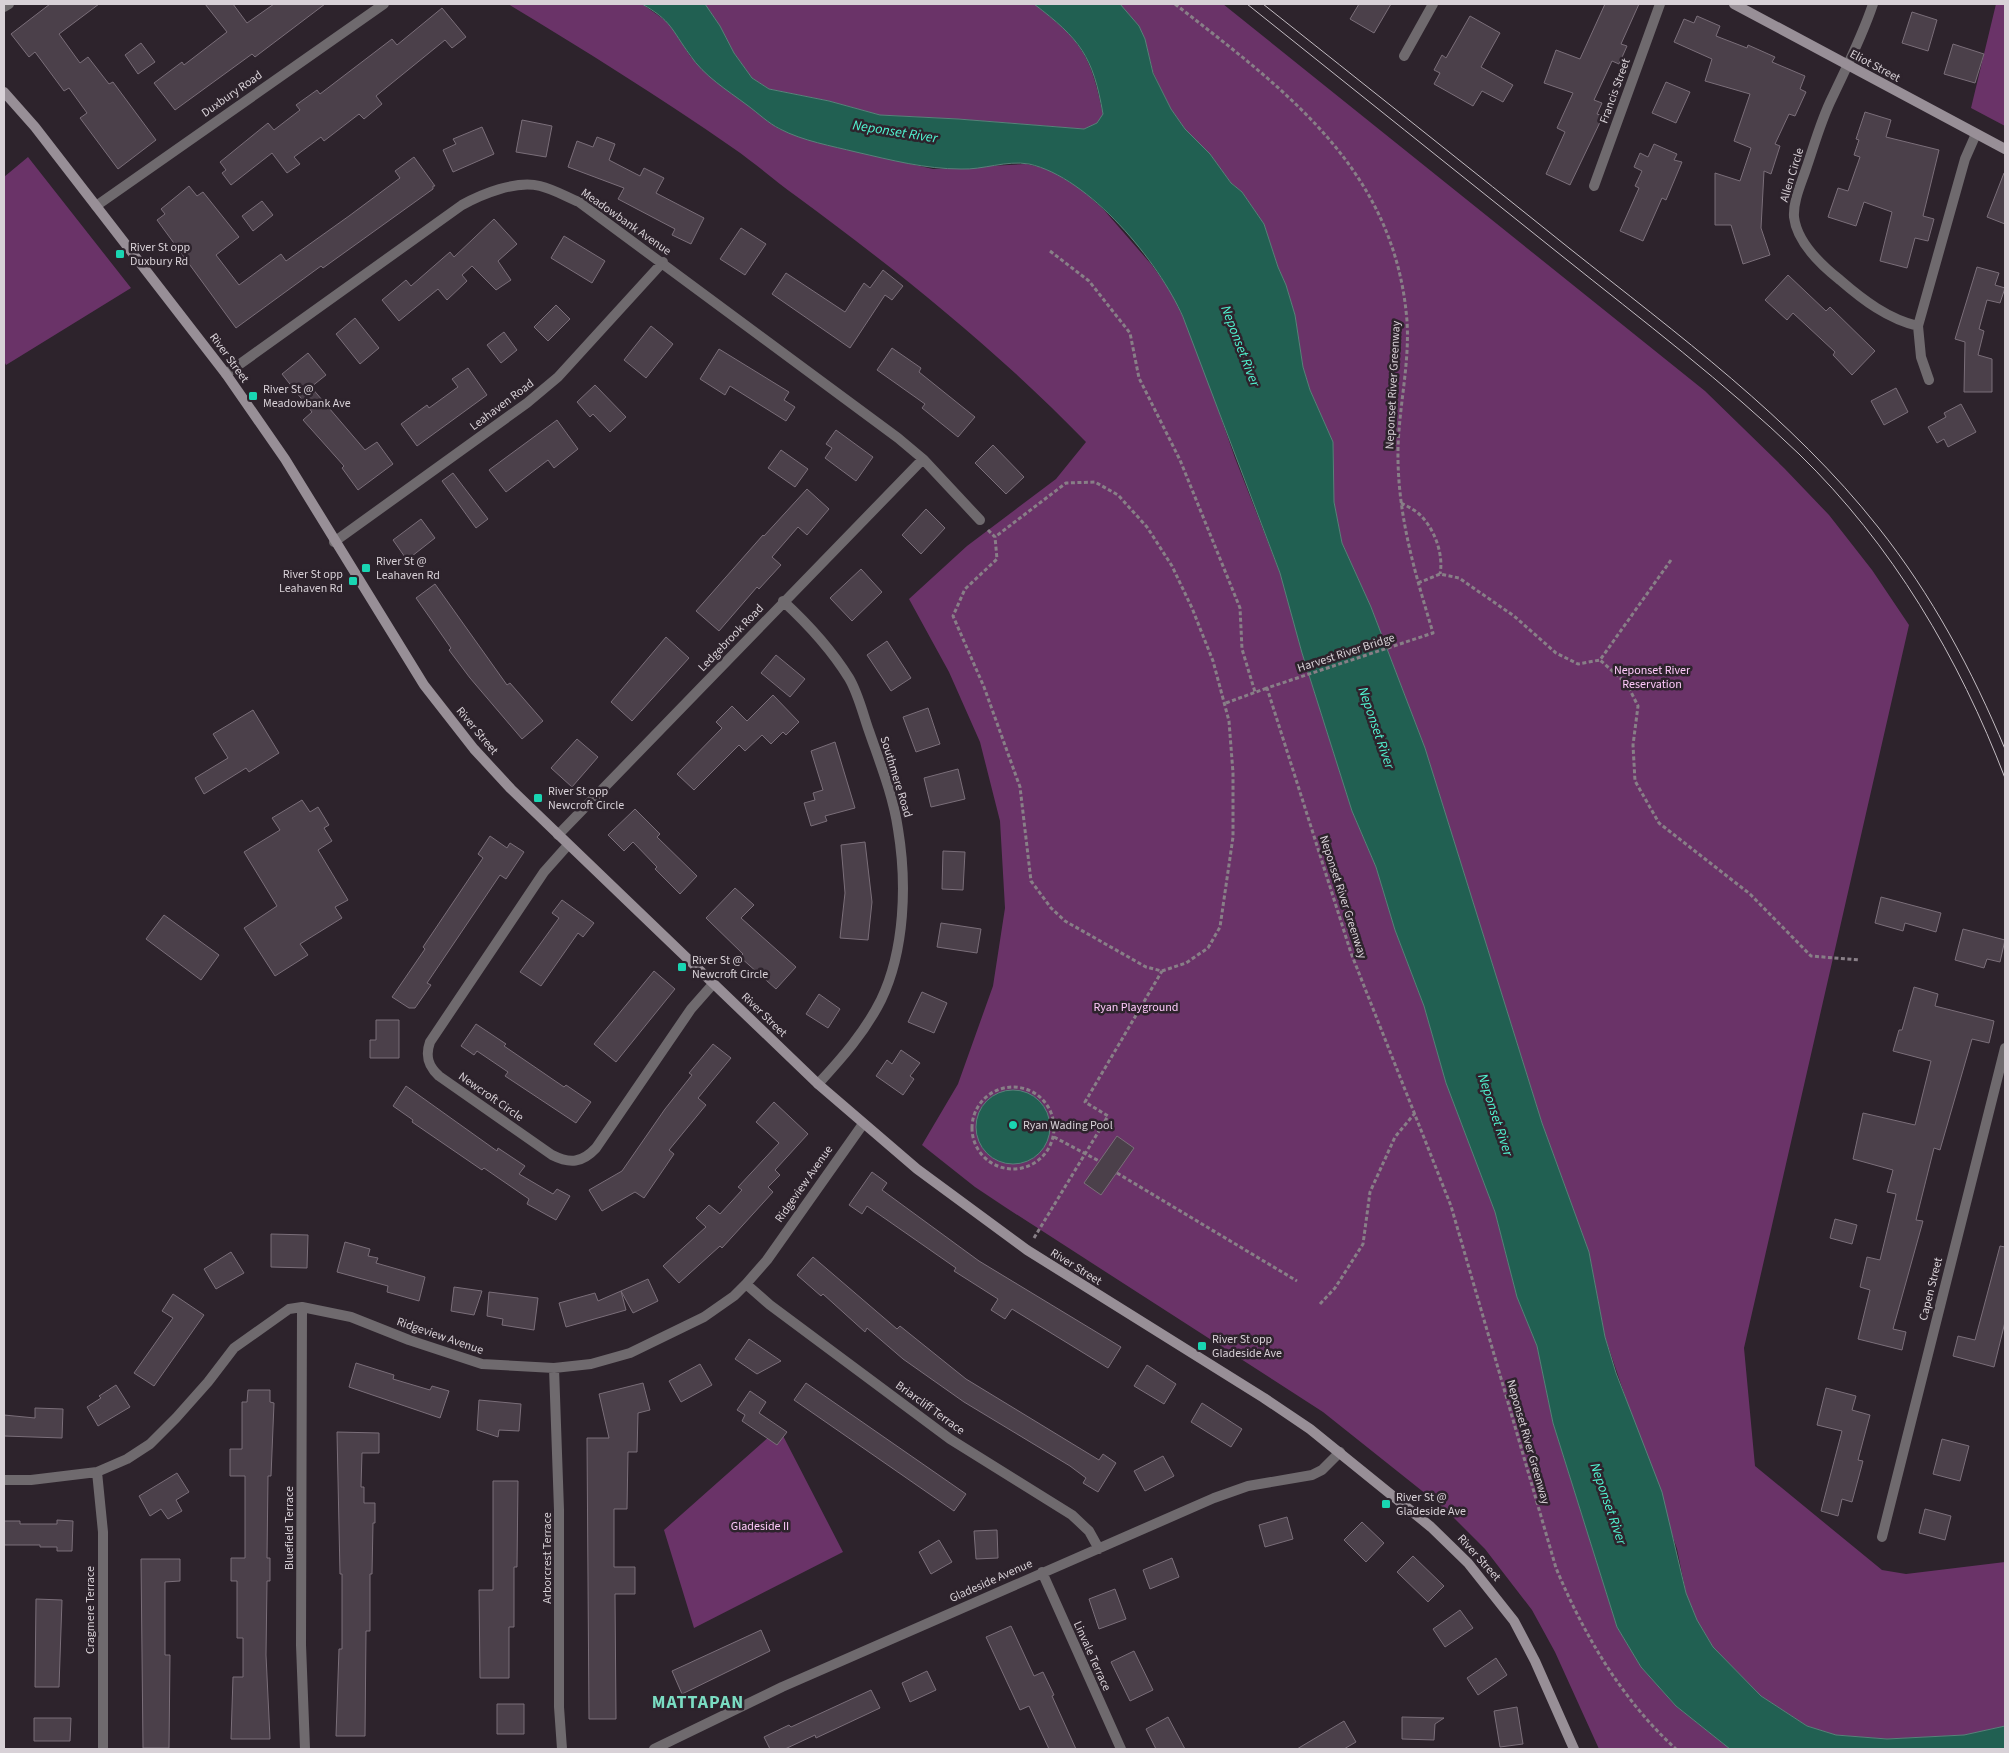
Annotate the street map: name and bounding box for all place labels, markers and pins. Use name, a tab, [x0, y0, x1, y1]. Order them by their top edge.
place label: River St opp Duxbury Rd	[130, 239, 191, 270]
marker: River St opp Duxbury Rd	[114, 248, 126, 260]
place label: River St @ Meadowbank Ave	[263, 381, 351, 412]
marker: River St @ Meadowbank Ave	[247, 390, 259, 402]
place label: River St @ Leahaven Rd	[376, 553, 440, 584]
marker: River St @ Leahaven Rd	[360, 562, 372, 574]
place label: River St opp Leahaven Rd	[279, 566, 343, 597]
marker: River St opp Leahaven Rd	[347, 575, 359, 587]
place label: River St opp Newcroft Circle	[548, 783, 624, 814]
marker: River St opp Newcroft Circle	[532, 792, 544, 804]
place label: River St @ Newcroft Circle	[692, 952, 768, 983]
marker: River St @ Newcroft Circle	[676, 961, 688, 973]
place label: Ryan Wading Pool	[1023, 1117, 1113, 1134]
marker: Ryan Wading Pool	[1007, 1119, 1019, 1131]
place label: River St opp Gladeside Ave	[1212, 1331, 1282, 1362]
marker: River St opp Gladeside Ave	[1196, 1340, 1208, 1352]
place label: River St @ Gladeside Ave	[1396, 1489, 1466, 1520]
marker: River St @ Gladeside Ave	[1380, 1498, 1392, 1510]

